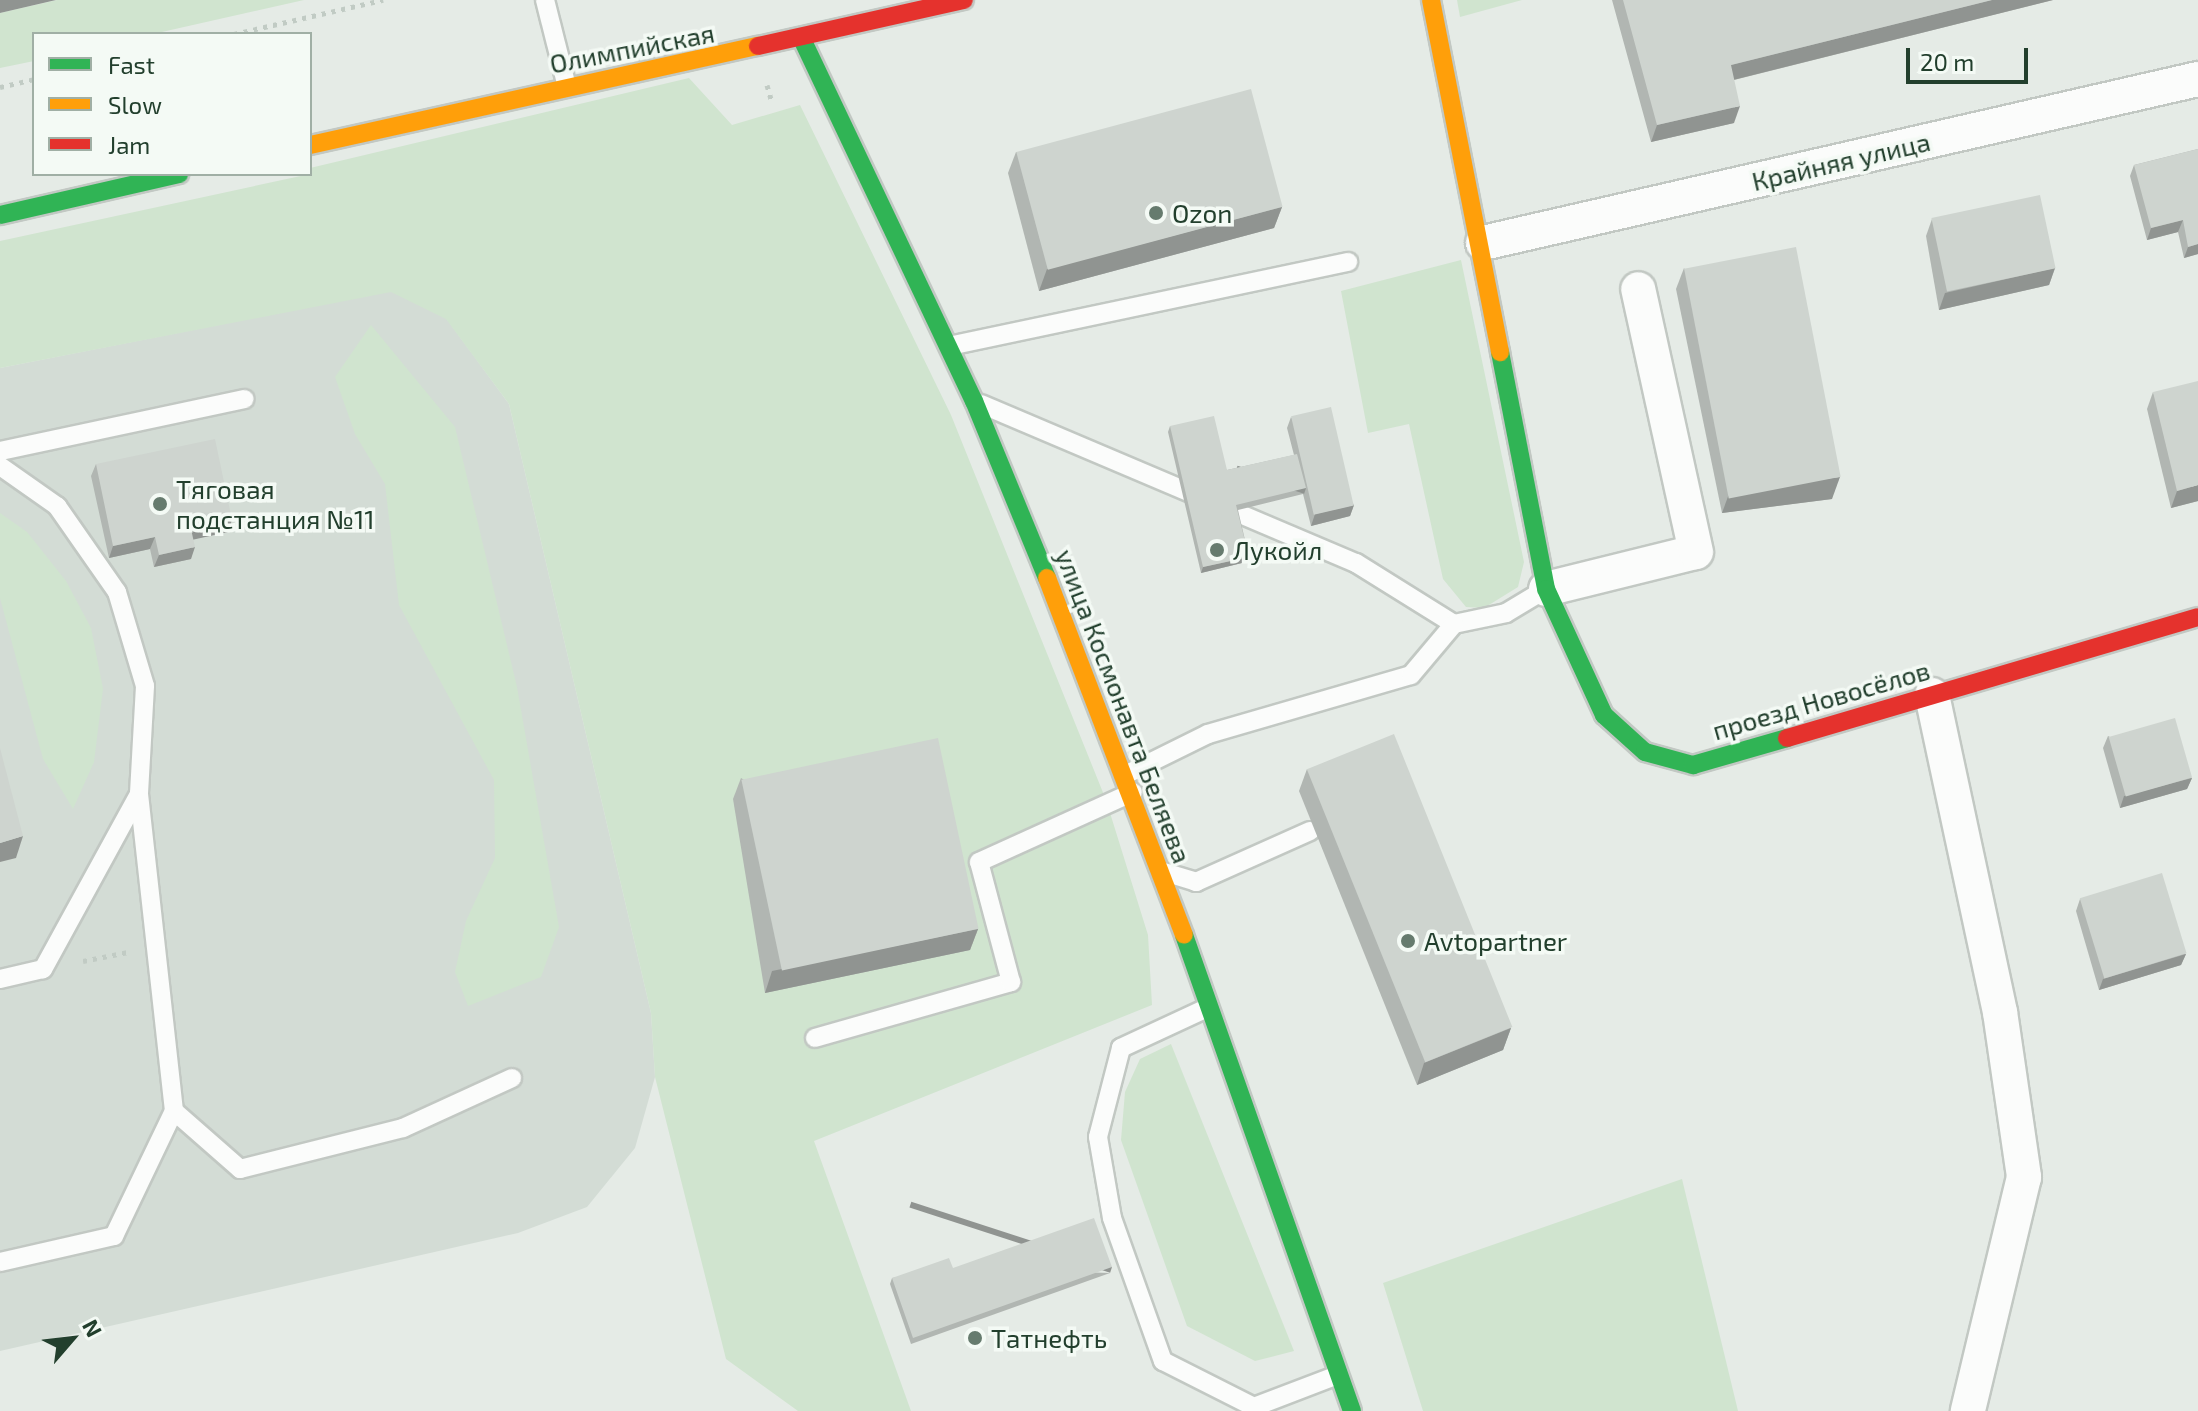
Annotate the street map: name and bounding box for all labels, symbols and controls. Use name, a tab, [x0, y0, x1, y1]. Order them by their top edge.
street label: Олимпийская	[547, 17, 717, 79]
legend	[32, 32, 312, 176]
scale bar	[1910, 32, 2032, 82]
text: 20 m	[1920, 47, 1974, 76]
text: Fast	[108, 50, 155, 79]
text: Slow	[108, 90, 162, 119]
street label: Крайняя улица	[1749, 125, 1933, 197]
text: Jam	[108, 130, 150, 159]
place label: Ozon	[1172, 197, 1232, 229]
marker: Ozon	[1147, 204, 1165, 222]
place label: Тяговая подстанция №11	[176, 473, 375, 534]
marker: Тяговая подстанция №11	[151, 495, 169, 513]
place label: Лукойл	[1233, 534, 1322, 566]
marker: Лукойл	[1208, 541, 1226, 559]
street label: улица Космонавта Беляева	[1050, 545, 1198, 867]
street label: проезд Новосёлов	[1709, 654, 1933, 746]
place label: Avtopartner	[1424, 925, 1567, 957]
marker: Avtopartner	[1399, 932, 1417, 950]
north arrow	[32, 1299, 112, 1379]
text: N	[78, 1315, 108, 1341]
place label: Татнефть	[991, 1322, 1107, 1354]
marker: Татнефть	[966, 1329, 984, 1347]

